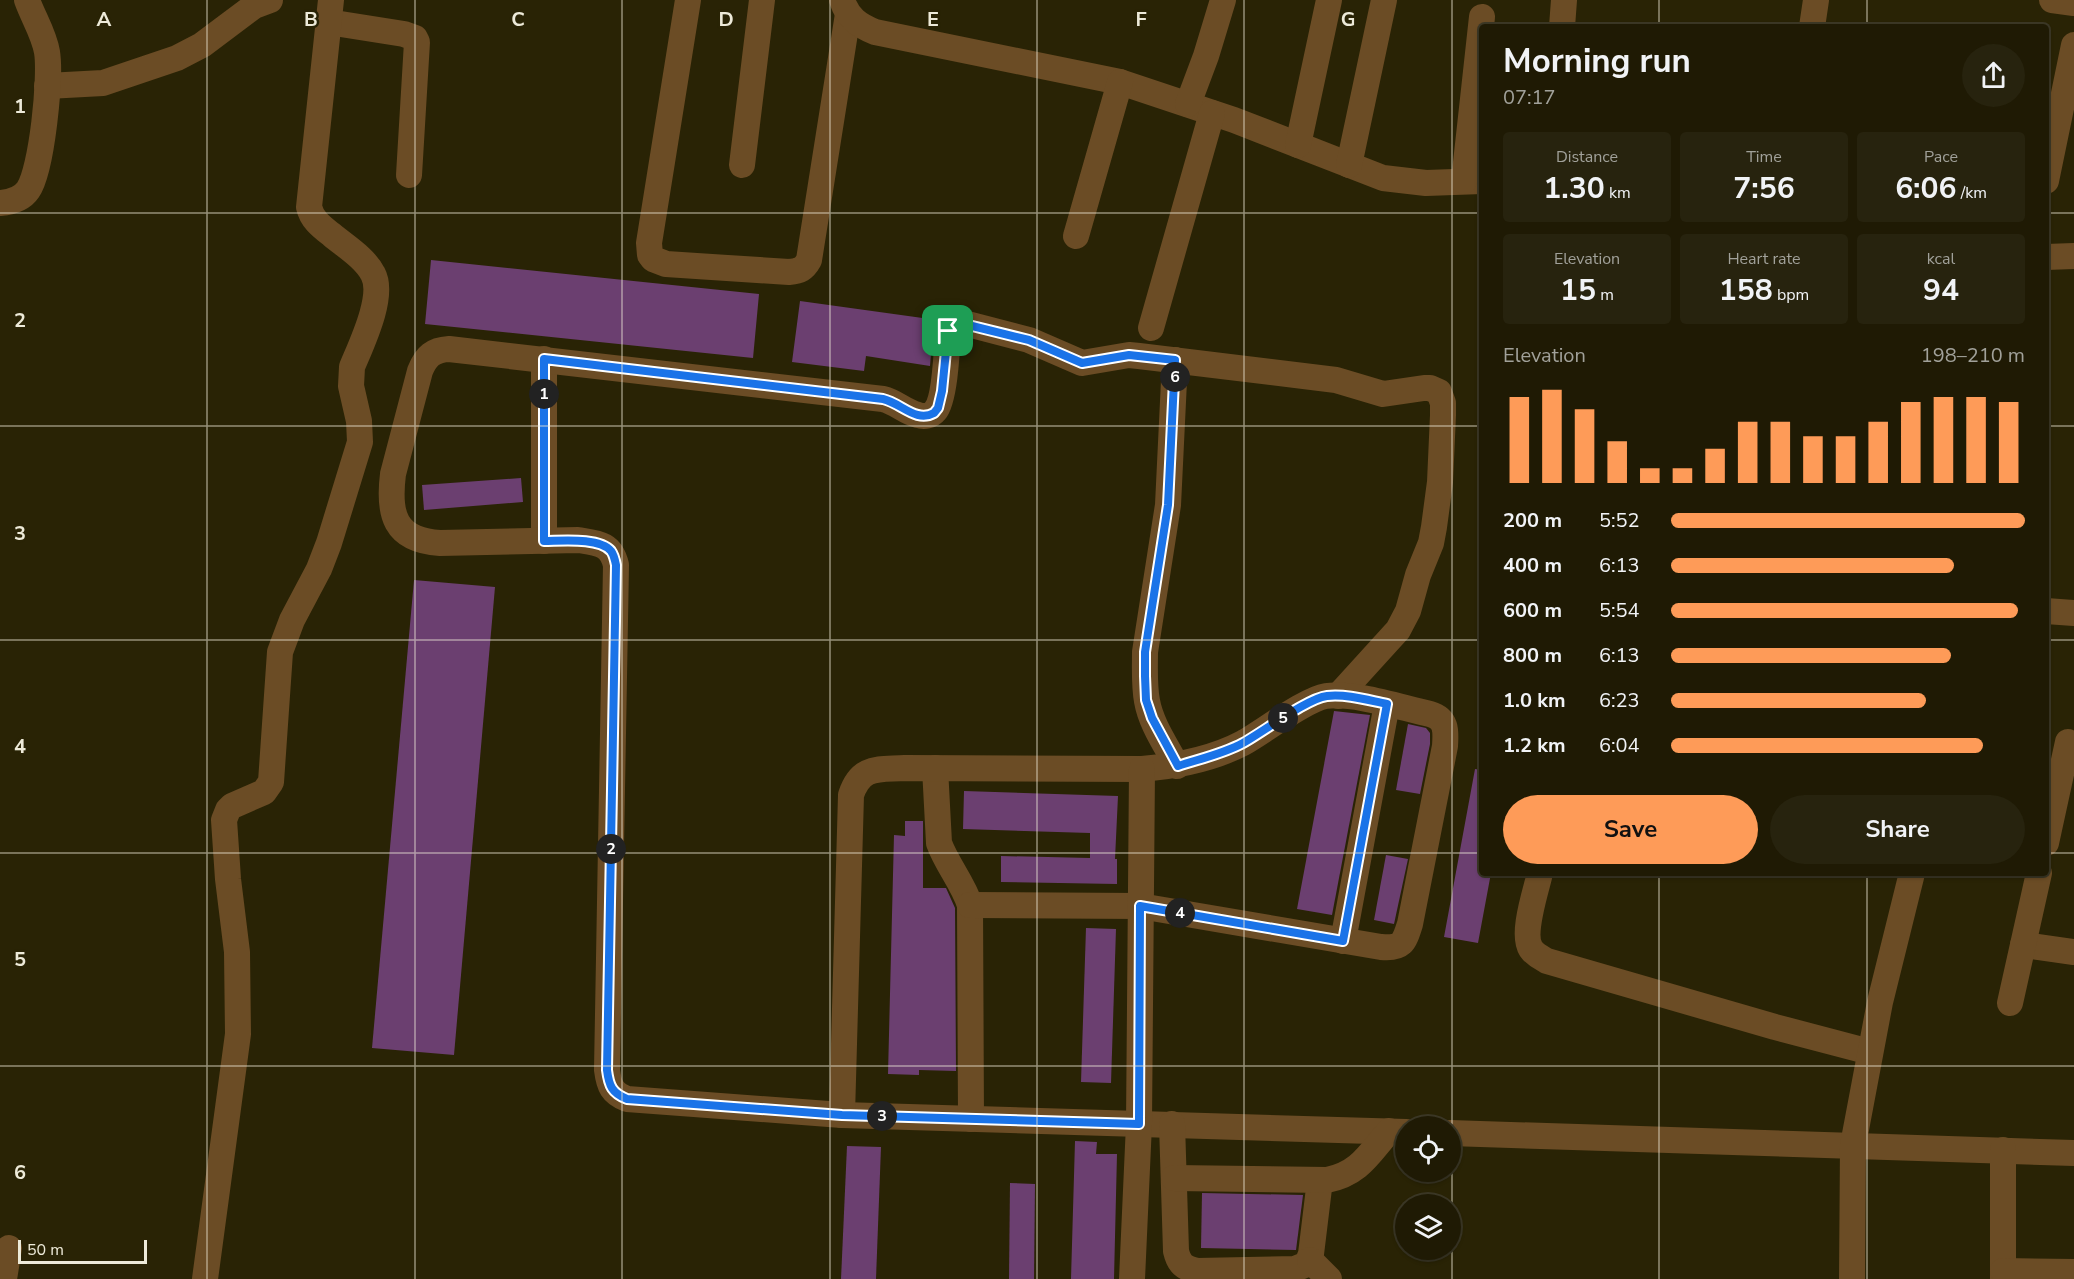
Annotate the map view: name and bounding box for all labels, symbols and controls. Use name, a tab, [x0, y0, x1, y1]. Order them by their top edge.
text: A	[97, 6, 112, 33]
text: B	[304, 6, 318, 33]
text: C	[511, 6, 525, 33]
text: D	[718, 6, 734, 33]
text: E	[927, 6, 939, 33]
text: F	[1135, 6, 1147, 33]
text: G	[1341, 6, 1355, 33]
text: Morning run	[1503, 39, 1691, 84]
button: share	[1962, 44, 2025, 107]
text: 07:17	[1503, 84, 1556, 111]
text: 1	[14, 93, 26, 120]
text: Distance	[1556, 146, 1618, 168]
text: Time	[1746, 146, 1782, 168]
text: Pace	[1924, 146, 1958, 168]
text: 1.30	[1543, 168, 1605, 209]
text: 7:56	[1733, 168, 1795, 209]
text: 6:06	[1895, 168, 1957, 209]
text: km	[1605, 182, 1631, 204]
text: /km	[1957, 182, 1987, 204]
text: Elevation	[1554, 248, 1620, 270]
text: Heart rate	[1727, 248, 1801, 270]
text: kcal	[1927, 248, 1955, 270]
text: 15	[1560, 270, 1596, 311]
text: 158	[1719, 270, 1773, 311]
text: 94	[1923, 270, 1959, 311]
text: m	[1596, 284, 1614, 306]
text: bpm	[1773, 284, 1809, 306]
pin	[922, 305, 973, 356]
text: 2	[14, 307, 26, 334]
icon: arrive	[931, 314, 964, 347]
text: Elevation	[1503, 342, 1586, 369]
text: 198–210 m	[1921, 342, 2025, 369]
pin: 6	[1160, 362, 1190, 392]
text: 6	[1170, 366, 1180, 388]
pin: 1	[529, 379, 559, 409]
text: 1	[539, 383, 549, 405]
text: 200 m	[1503, 507, 1562, 534]
text: 5:52	[1599, 507, 1640, 534]
text: 3	[14, 520, 26, 547]
text: 400 m	[1503, 552, 1562, 579]
text: 6:13	[1599, 552, 1640, 579]
text: 600 m	[1503, 597, 1562, 624]
text: 5:54	[1599, 597, 1640, 624]
text: 800 m	[1503, 642, 1562, 669]
text: 6:13	[1599, 642, 1640, 669]
text: 1.0 km	[1503, 687, 1566, 714]
text: 6:23	[1599, 687, 1640, 714]
pin: 5	[1268, 703, 1298, 733]
text: 5	[1278, 707, 1288, 729]
text: 1.2 km	[1503, 732, 1566, 759]
text: 6:04	[1599, 732, 1640, 759]
text: 4	[14, 733, 26, 760]
button: Save	[1503, 795, 1758, 864]
button: Share	[1770, 795, 2025, 864]
pin: 2	[596, 834, 626, 864]
text: 2	[606, 838, 616, 860]
pin: 4	[1165, 898, 1195, 928]
text: 4	[1175, 902, 1185, 924]
text: 5	[14, 946, 26, 973]
pin: 3	[867, 1101, 897, 1131]
text: 3	[877, 1105, 887, 1127]
map controls	[1395, 1116, 1461, 1260]
button: locate	[1395, 1116, 1461, 1182]
text: 6	[14, 1159, 26, 1186]
button: layers	[1395, 1194, 1461, 1260]
scale bar	[18, 1237, 147, 1264]
text: 50 m	[27, 1239, 64, 1261]

